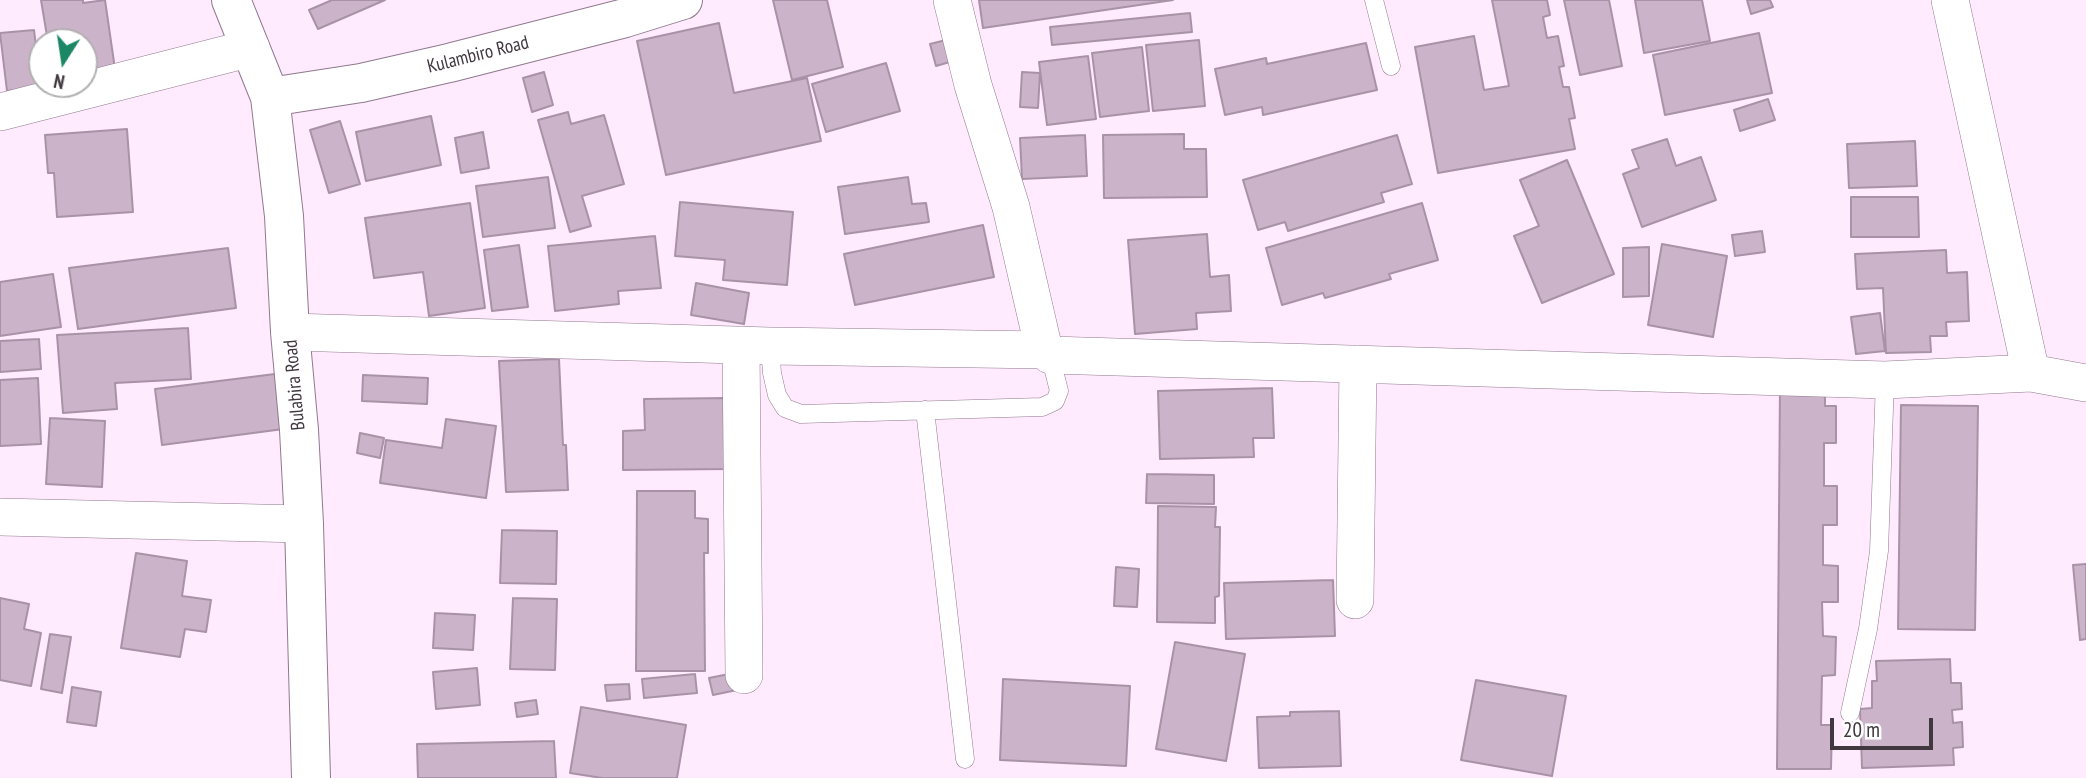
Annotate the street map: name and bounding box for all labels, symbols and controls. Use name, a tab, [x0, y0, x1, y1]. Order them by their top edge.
north arrow	[28, 28, 98, 98]
street label: Kulambiro Road	[425, 31, 531, 79]
text: N	[52, 69, 67, 94]
street label: Bulabira Road	[280, 339, 310, 431]
scale bar	[1834, 704, 1937, 748]
text: 20 m	[1843, 716, 1880, 743]

